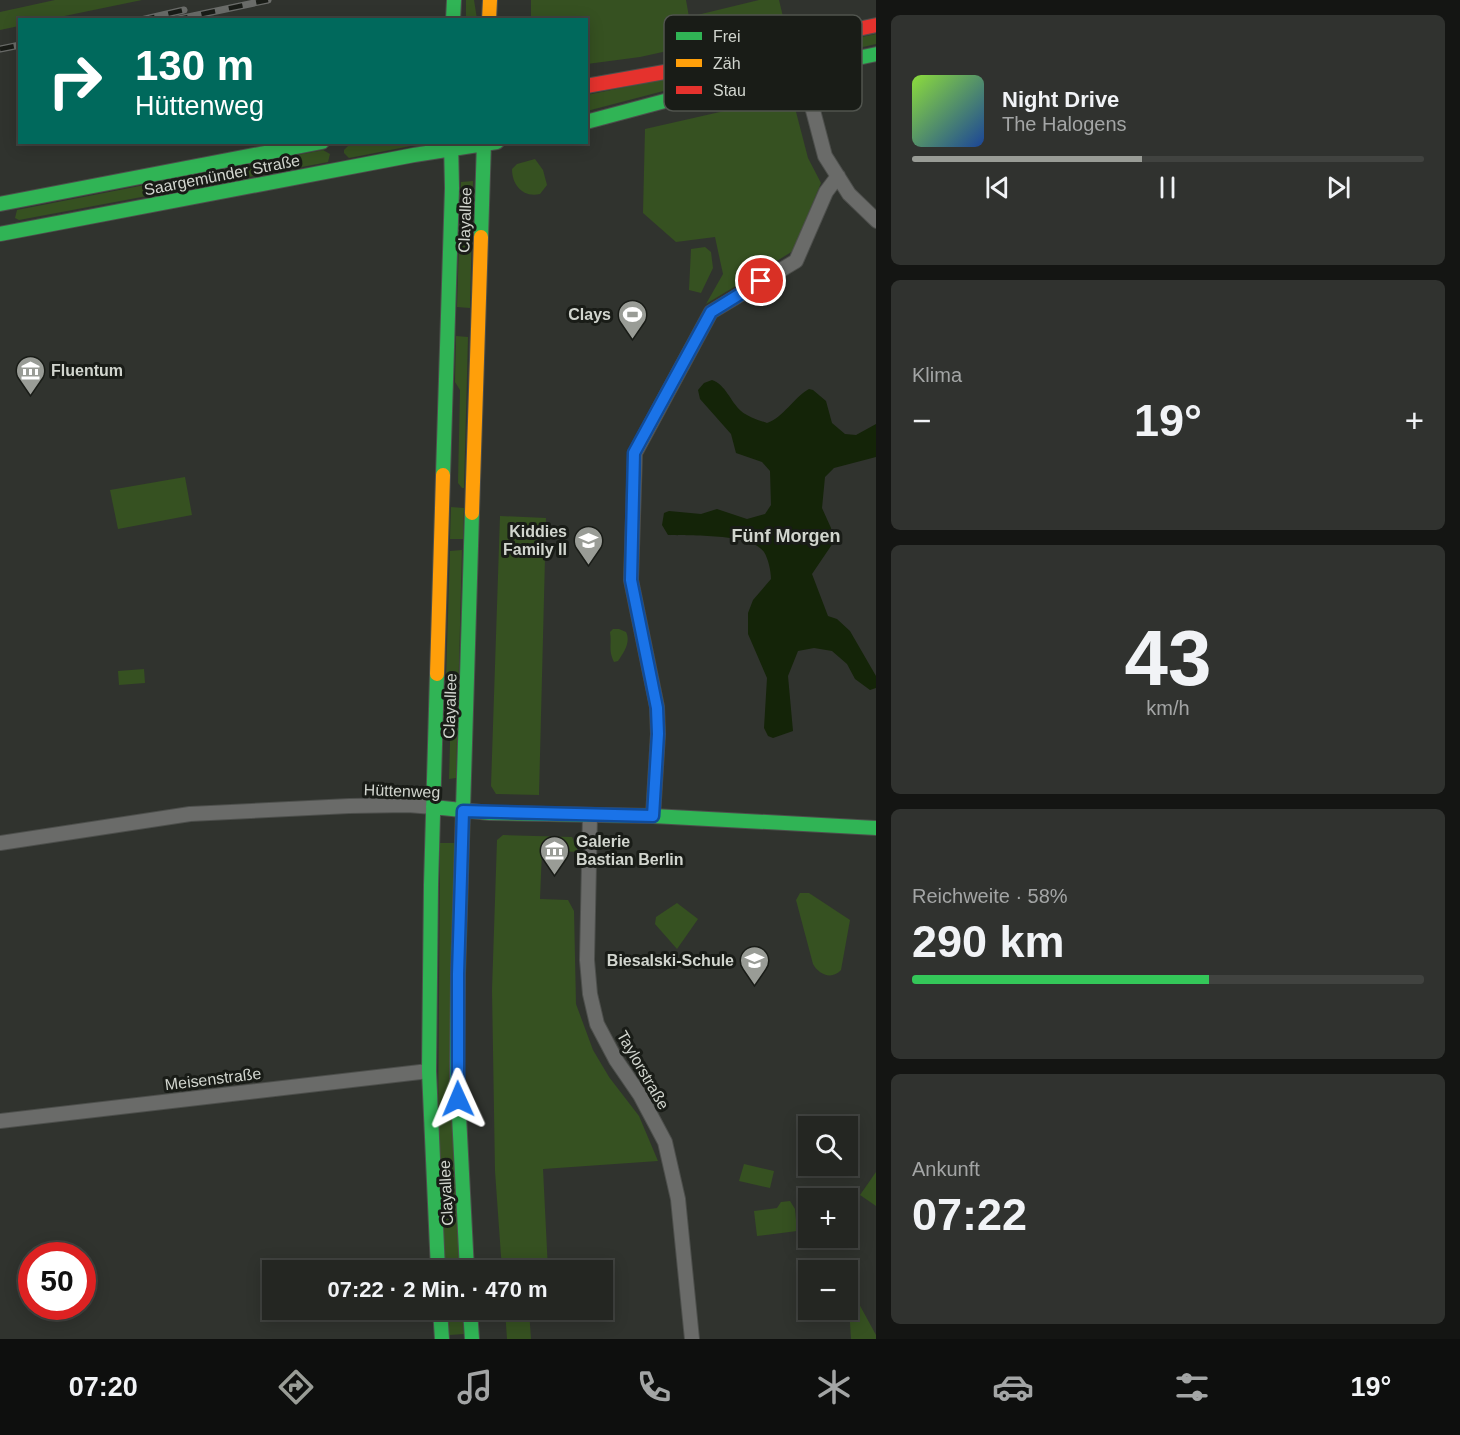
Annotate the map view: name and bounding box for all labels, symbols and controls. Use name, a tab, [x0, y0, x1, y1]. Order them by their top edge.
legend	[664, 15, 862, 111]
text: Frei	[713, 28, 741, 45]
icon: right	[36, 42, 114, 120]
text: 130 m	[135, 42, 254, 89]
text: Zäh	[713, 55, 741, 72]
text: Stau	[713, 82, 746, 99]
text: Night Drive	[1002, 87, 1119, 112]
text: Hüttenweg	[135, 91, 264, 121]
text: The Halogens	[1002, 113, 1127, 135]
street label: Saargemünder Straße	[143, 152, 301, 198]
icon: previous	[981, 171, 1014, 204]
icon: pause	[1151, 171, 1184, 204]
icon: next	[1322, 171, 1355, 204]
street label: Clayallee	[455, 187, 475, 253]
pin	[735, 255, 786, 306]
icon: arrive	[744, 264, 777, 297]
sports icon: Clays	[616, 298, 648, 340]
place label: Clays	[568, 306, 611, 323]
museum icon: Fluentum	[14, 354, 46, 396]
place label: Fluentum	[51, 362, 123, 379]
text: Klima	[912, 364, 962, 386]
text: 19°	[1134, 395, 1202, 446]
text: −	[912, 402, 931, 439]
text: +	[1405, 402, 1424, 439]
place label: Kiddies Family II	[503, 523, 567, 558]
school or university icon: Kiddies Family II	[572, 524, 604, 566]
district label: Fünf Morgen	[732, 526, 840, 546]
text: 43	[1125, 614, 1211, 702]
street label: Clayallee	[440, 673, 460, 739]
text: km/h	[1146, 697, 1190, 719]
street label: Hüttenweg	[363, 781, 441, 801]
place label: Galerie Bastian Berlin	[576, 833, 684, 868]
museum icon: Galerie Bastian Berlin	[539, 834, 571, 876]
text: Reichweite · 58%	[912, 885, 1068, 907]
text: 290 km	[912, 916, 1065, 967]
school or university icon: Biesalski-Schule	[739, 944, 771, 986]
place label: Biesalski-Schule	[607, 952, 734, 969]
street label: Taylorstraße	[614, 1028, 672, 1112]
street label: Meisenstraße	[164, 1065, 262, 1093]
position arrow	[426, 1067, 490, 1131]
map controls	[798, 1116, 858, 1320]
button: search	[798, 1116, 858, 1176]
text: Ankunft	[912, 1158, 980, 1180]
street label: Clayallee	[436, 1160, 456, 1226]
button: +	[798, 1188, 858, 1248]
text: 07:22	[912, 1189, 1027, 1240]
speed limit sign: 50	[18, 1242, 96, 1320]
button: −	[798, 1260, 858, 1320]
text: 07:22 · 2 Min. · 470 m	[327, 1277, 548, 1302]
icon: directions	[275, 1366, 317, 1408]
icon: music	[454, 1366, 496, 1408]
icon: phone	[633, 1366, 675, 1408]
icon: climate	[813, 1366, 855, 1408]
icon: car	[992, 1366, 1034, 1408]
icon: filters	[1171, 1366, 1213, 1408]
text: 07:20	[69, 1372, 138, 1402]
text: 19°	[1350, 1372, 1391, 1402]

